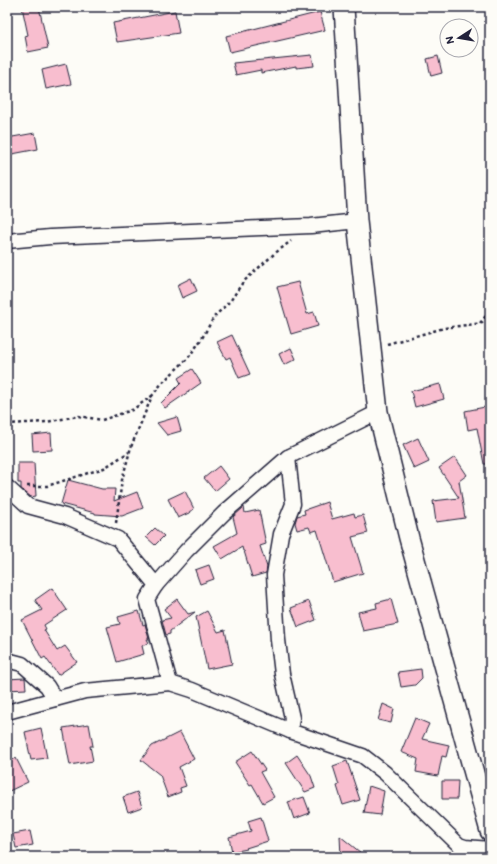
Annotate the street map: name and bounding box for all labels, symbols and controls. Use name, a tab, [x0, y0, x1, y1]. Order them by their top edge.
north arrow	[439, 18, 479, 58]
text: N	[443, 35, 457, 45]

